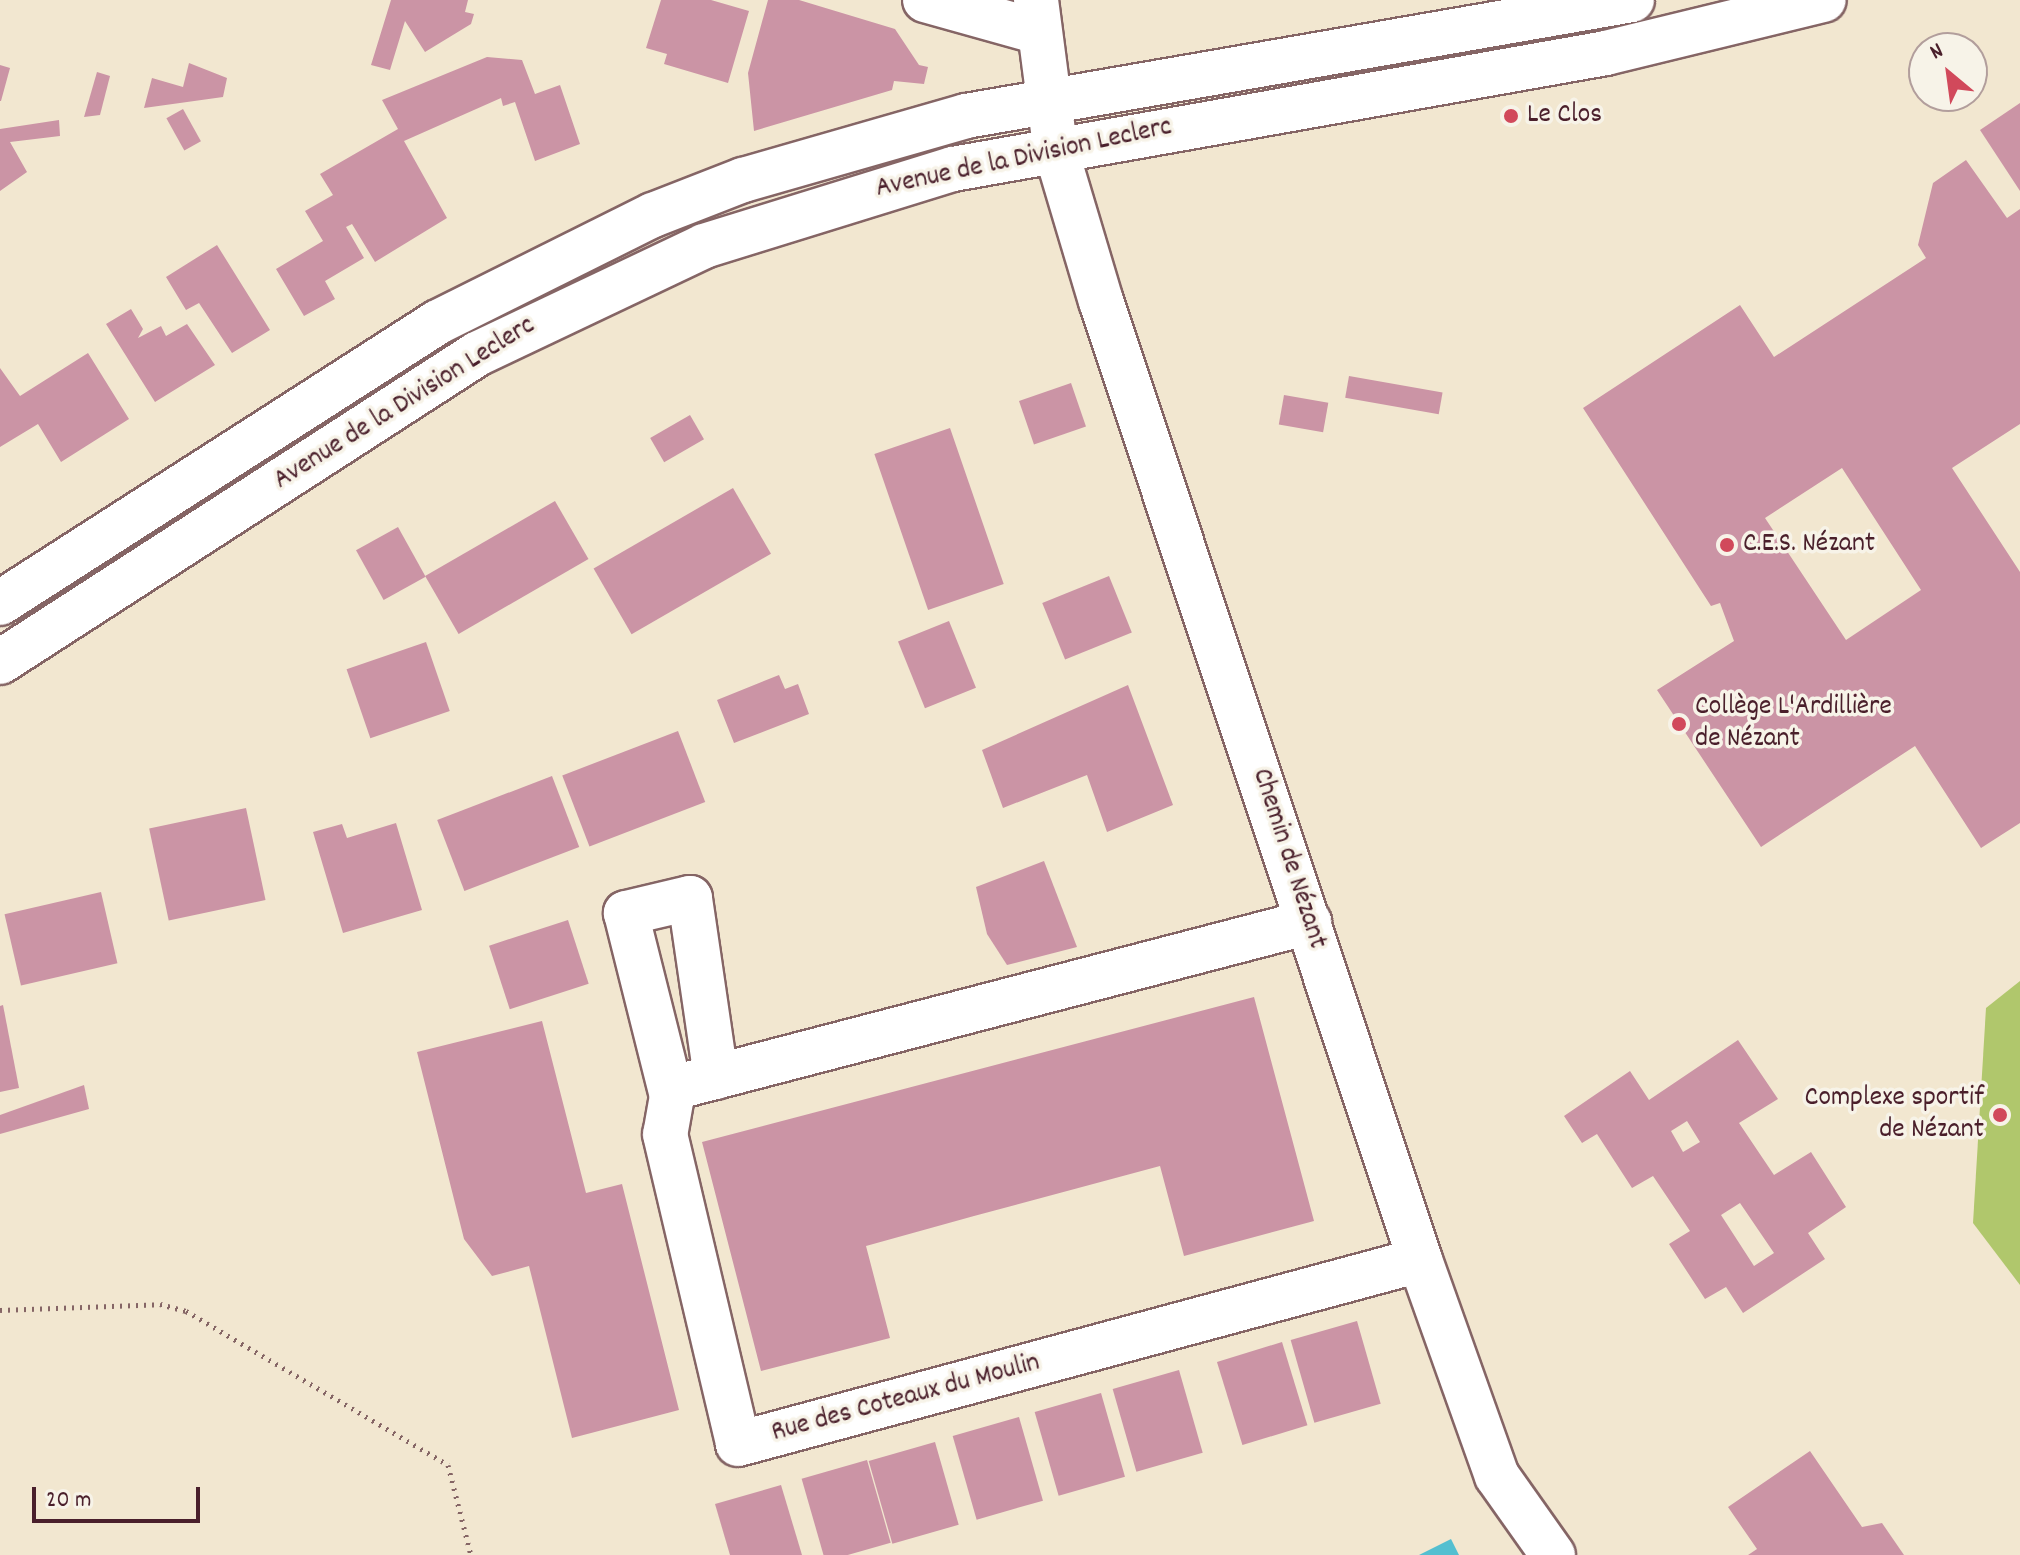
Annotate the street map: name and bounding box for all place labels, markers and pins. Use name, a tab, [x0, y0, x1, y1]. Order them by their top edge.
place label: Le Clos	[1527, 99, 1602, 133]
marker: Le Clos	[1502, 107, 1520, 125]
place label: C.E.S. Nézant	[1743, 528, 1875, 562]
marker: C.E.S. Nézant	[1718, 536, 1736, 554]
place label: Collège L'Ardillière de Nézant	[1695, 691, 1892, 757]
marker: Collège L'Ardillière de Nézant	[1670, 715, 1688, 733]
place label: Complexe sportif de Nézant	[1805, 1082, 1984, 1148]
marker: Complexe sportif de Nézant	[1991, 1106, 2009, 1124]

